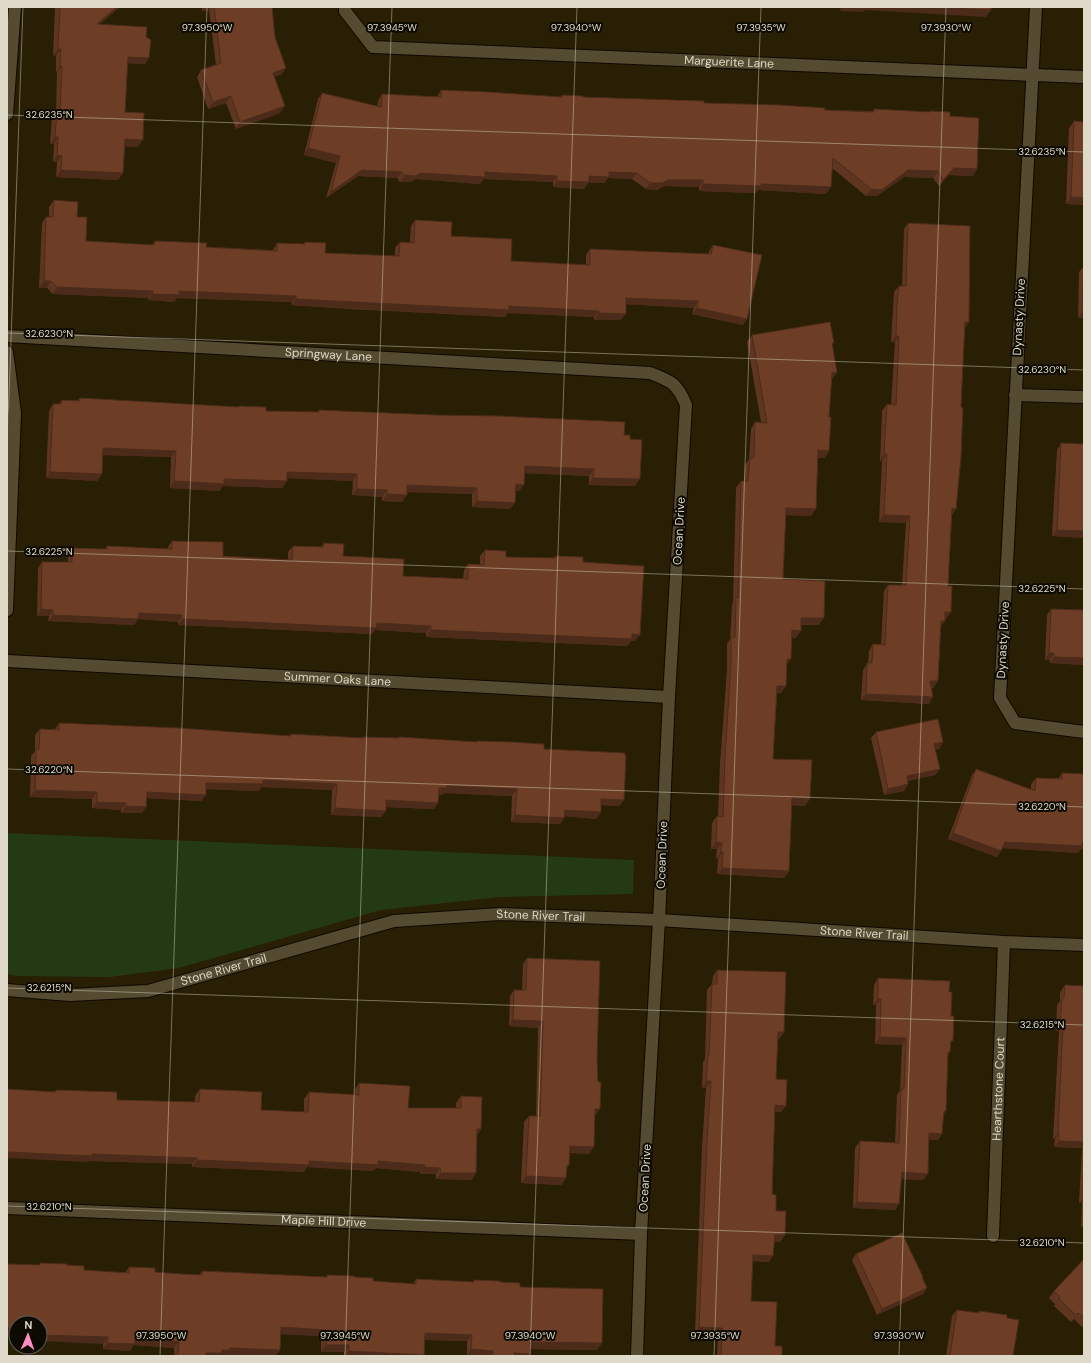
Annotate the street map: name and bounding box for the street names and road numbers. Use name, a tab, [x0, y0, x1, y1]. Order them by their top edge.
street label: Marguerite Lane	[684, 52, 774, 72]
street label: Dynasty Drive	[1009, 278, 1029, 356]
street label: Springway Lane	[284, 344, 373, 365]
street label: Ocean Drive	[669, 496, 689, 565]
street label: Dynasty Drive	[993, 601, 1013, 679]
street label: Summer Oaks Lane	[284, 668, 392, 690]
street label: Ocean Drive	[653, 821, 671, 889]
street label: Stone River Trail	[496, 906, 585, 925]
street label: Stone River Trail	[819, 922, 909, 944]
street label: Stone River Trail	[179, 950, 269, 989]
street label: Hearthstone Court	[989, 1037, 1008, 1141]
street label: Ocean Drive	[635, 1143, 655, 1212]
street label: Maple Hill Drive	[281, 1211, 367, 1231]

